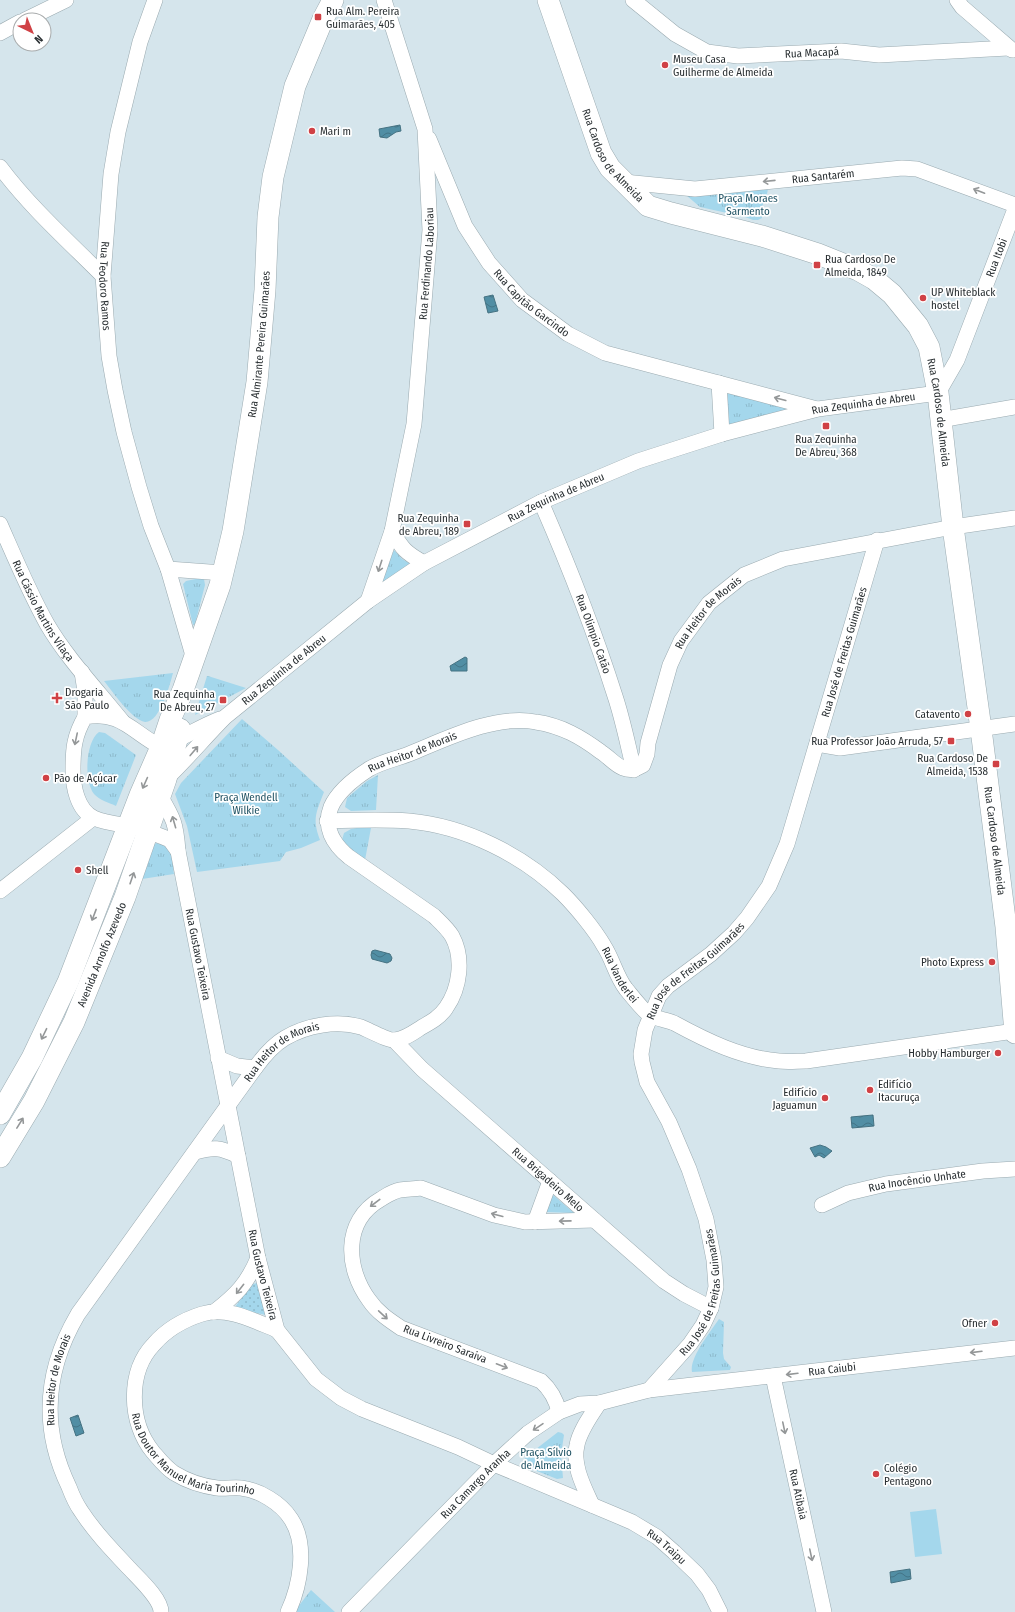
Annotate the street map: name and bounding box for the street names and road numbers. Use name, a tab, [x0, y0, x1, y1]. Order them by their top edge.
street label: Rua Macapá	[785, 45, 839, 60]
street label: Rua Cardoso de Almeida	[580, 107, 647, 205]
street label: Rua Santarém	[791, 166, 855, 186]
street label: Rua Ferdinando Laboriau	[416, 207, 437, 321]
street label: Rua Itobi	[983, 236, 1010, 279]
street label: Rua Teodoro Ramos	[96, 241, 114, 331]
street label: Rua Capitão Garcindo	[491, 266, 572, 340]
street label: Rua Almirante Pereira Guimarães	[245, 270, 272, 419]
street label: Rua Cardoso de Almeida	[925, 357, 953, 467]
street label: Rua Zequinha de Abreu	[810, 390, 916, 417]
street label: Rua Zequinha de Abreu	[506, 470, 606, 525]
street label: Rua Cássio Martins Vilaça	[10, 558, 77, 664]
street label: Rua Heitor de Morais	[672, 573, 744, 651]
street label: Rua José de Freitas Guimarães	[818, 585, 869, 719]
street label: Rua Olimpio Catão	[573, 592, 614, 675]
street label: Rua Zequinha de Abreu	[239, 632, 328, 707]
street label: Rua Heitor de Morais	[366, 728, 459, 775]
street label: Rua Cardoso de Almeida	[982, 786, 1008, 896]
street label: Avenida Arnolfo Azevedo	[74, 900, 129, 1009]
street label: Rua Gustavo Teixeira	[183, 907, 214, 1001]
street label: Rua José de Freitas Guimarães	[644, 919, 747, 1021]
street label: Rua Vanderlei	[599, 944, 641, 1006]
street label: Rua Heitor de Morais	[241, 1019, 321, 1084]
street label: Rua Brigadeiro Melo	[510, 1145, 587, 1214]
street label: Rua Inocêncio Unhate	[867, 1167, 967, 1194]
street label: Rua José de Freitas Guimarães	[676, 1227, 723, 1358]
street label: Rua Gustavo Teixeira	[246, 1228, 281, 1322]
street label: Rua Livreiro Saraiva	[401, 1322, 489, 1366]
street label: Rua Heitor de Morais	[43, 1331, 73, 1426]
street label: Rua Caiubi	[807, 1360, 857, 1378]
street label: Rua Doutor Manuel Maria Tourinho	[129, 1412, 257, 1498]
street label: Rua Camargo Aranha	[438, 1446, 513, 1521]
street label: Rua Atibaia	[787, 1468, 810, 1521]
street label: Rua Traipu	[645, 1526, 689, 1567]

